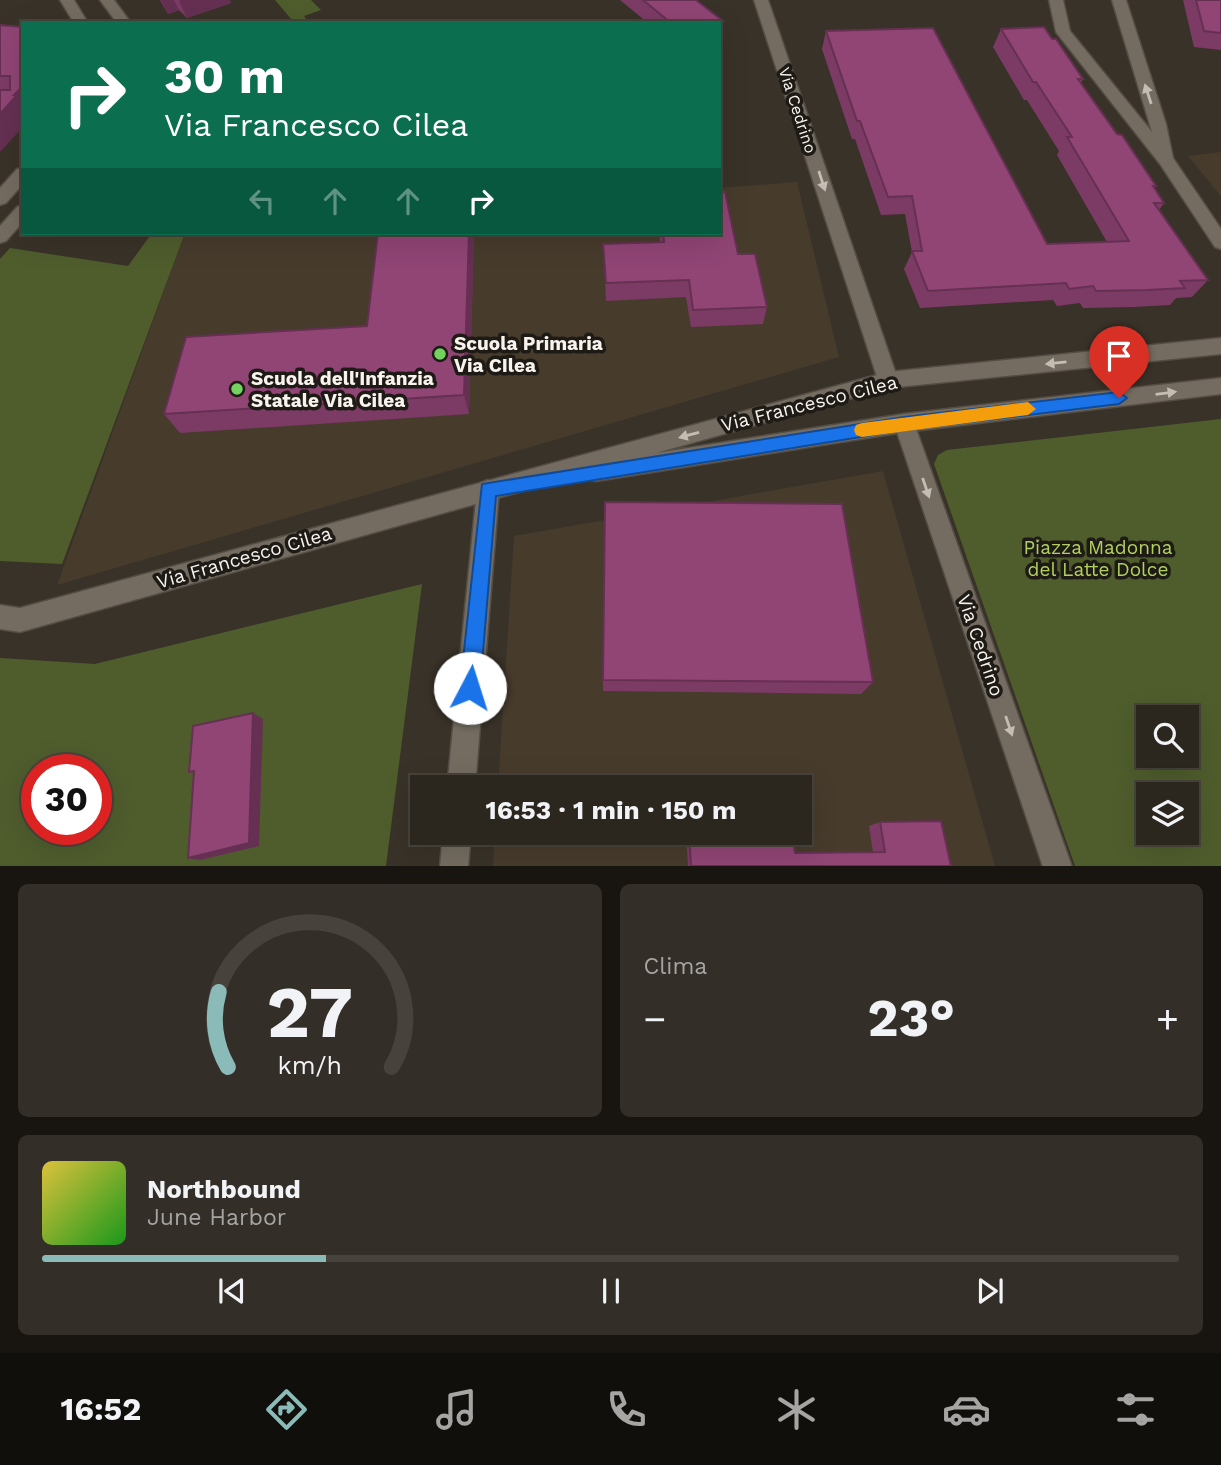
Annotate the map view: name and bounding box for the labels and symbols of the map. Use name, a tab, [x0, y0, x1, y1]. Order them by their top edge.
street label: Via Cedrino	[775, 65, 820, 156]
one-way arrow	[1143, 83, 1153, 104]
one-way arrow	[817, 171, 827, 192]
pin	[1089, 326, 1149, 398]
place label: Scuola Primaria Via CIlea	[454, 332, 603, 377]
marker: Scuola Primaria Via CIlea	[432, 346, 448, 362]
one-way arrow	[1044, 358, 1066, 369]
place label: Scuola dell'Infanzia Statale Via Cilea	[251, 367, 434, 412]
street label: Via Francesco Cilea	[719, 370, 900, 437]
marker: Scuola dell'Infanzia Statale Via Cilea	[229, 381, 245, 397]
one-way arrow	[1156, 387, 1178, 398]
one-way arrow	[679, 430, 700, 440]
one-way arrow	[921, 478, 932, 499]
street label: Via Francesco Cilea	[154, 521, 334, 593]
park label: Piazza Madonna del Latte Dolce	[1024, 536, 1173, 581]
street label: Via Cedrino	[952, 591, 1009, 699]
position arrow	[433, 651, 507, 725]
one-way arrow	[1004, 716, 1015, 737]
speed limit sign: 30	[21, 754, 112, 845]

